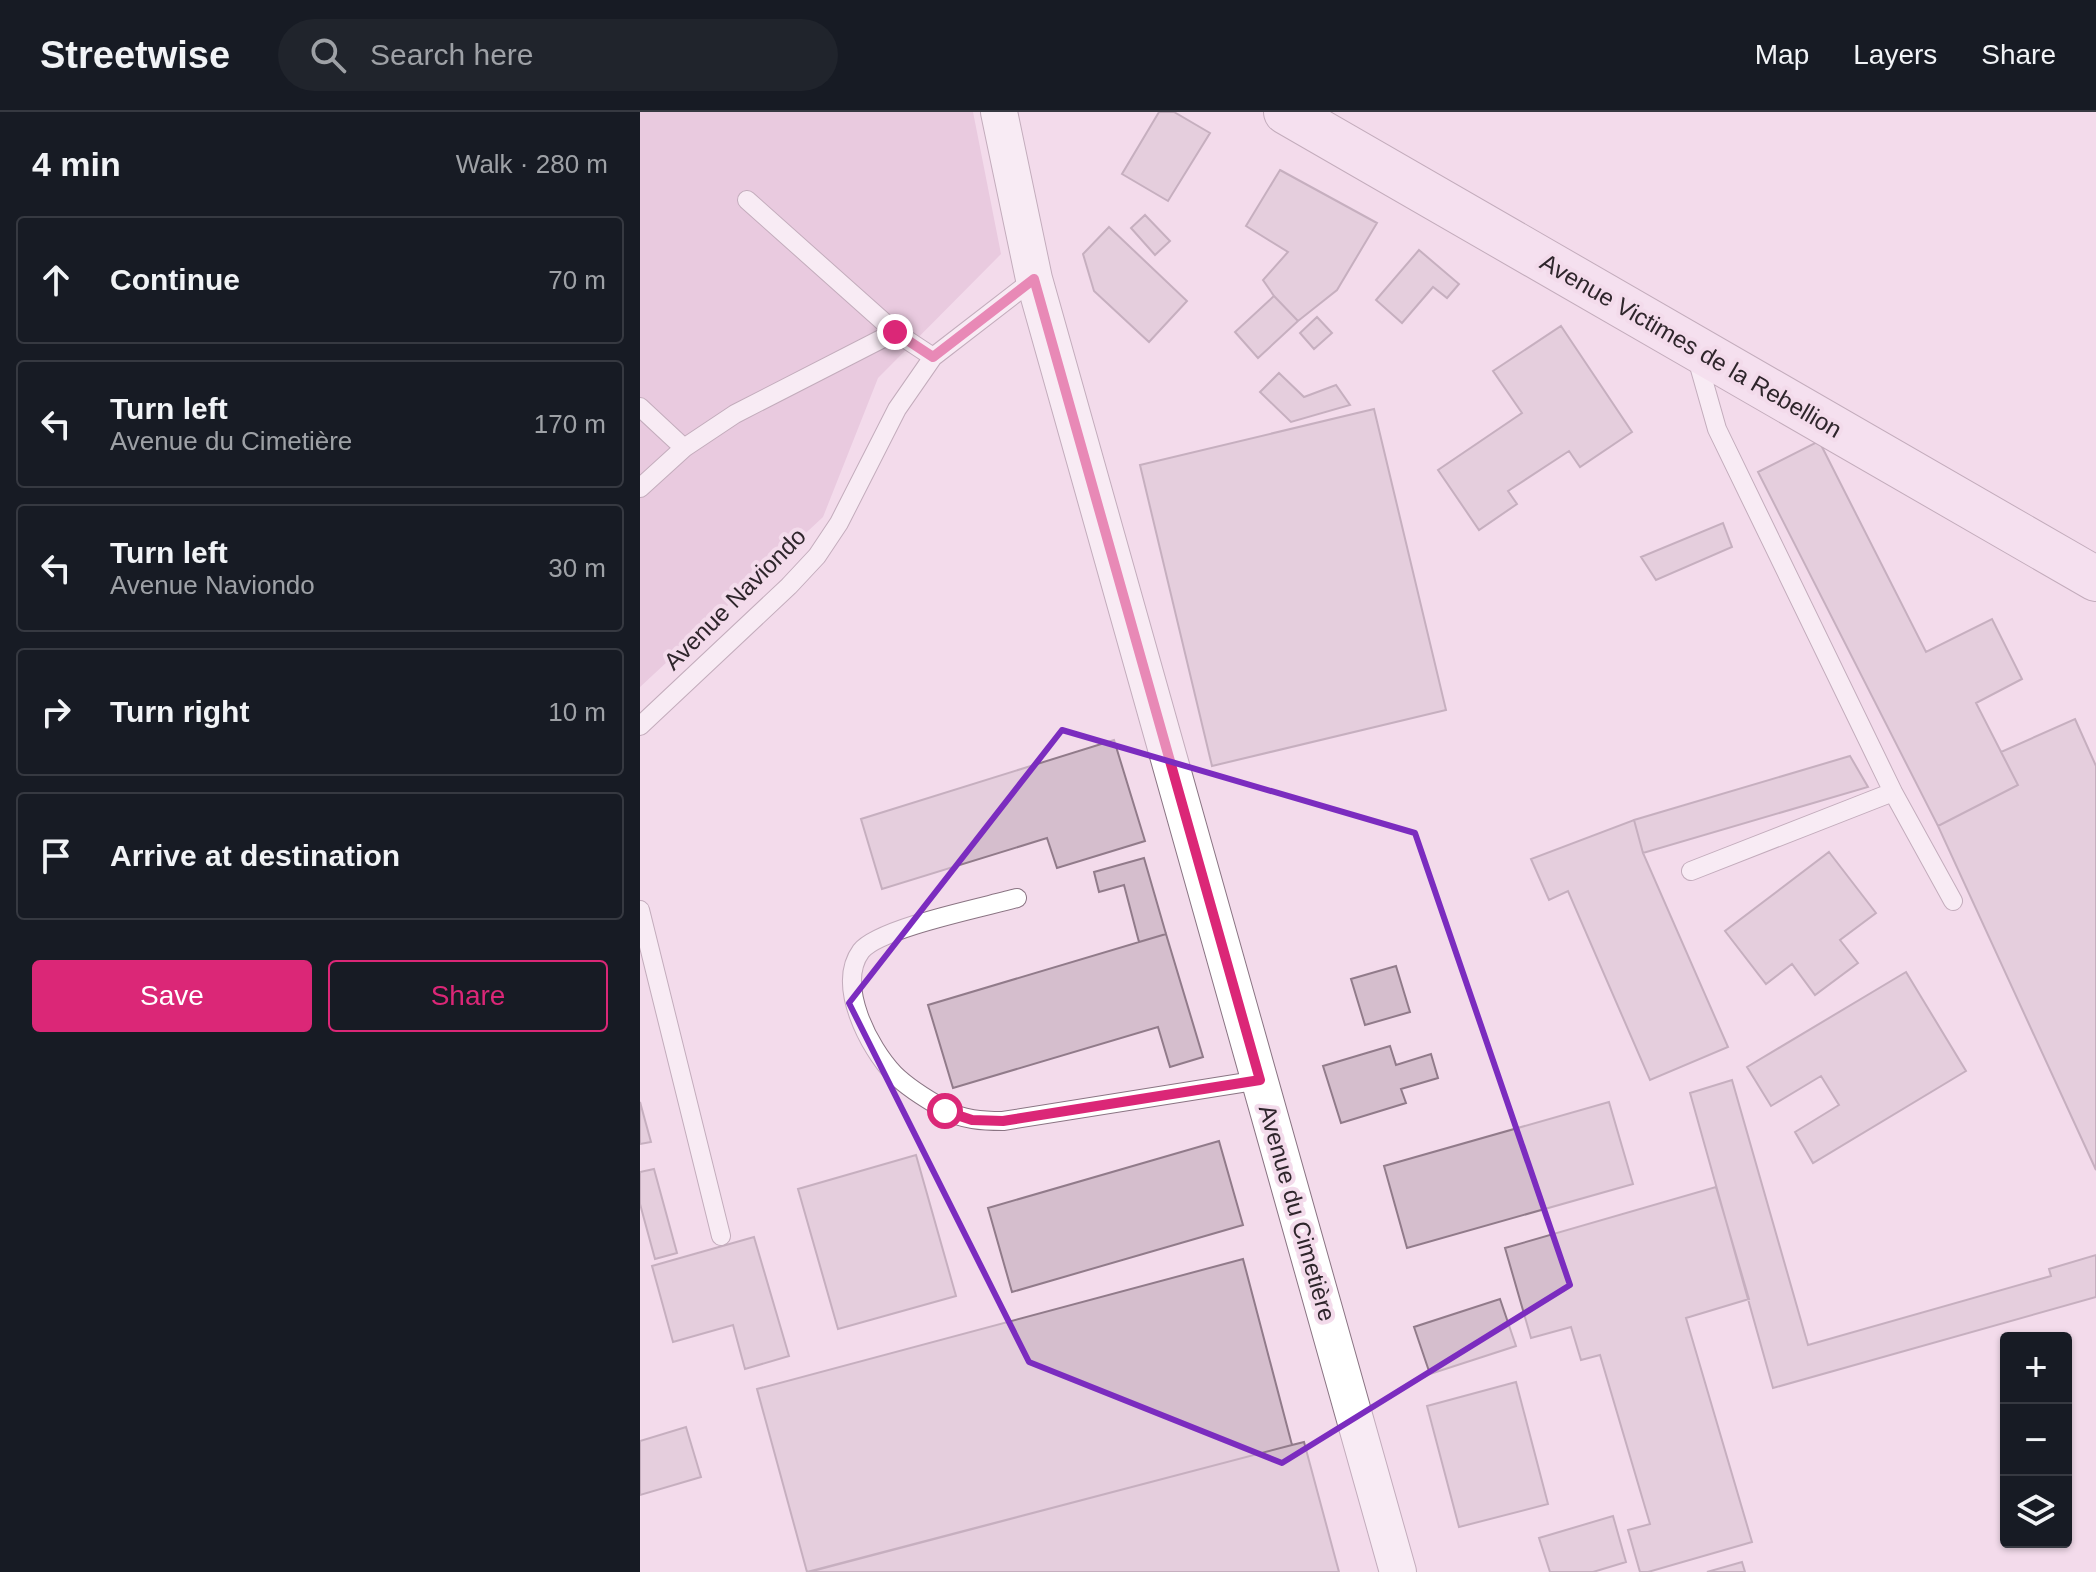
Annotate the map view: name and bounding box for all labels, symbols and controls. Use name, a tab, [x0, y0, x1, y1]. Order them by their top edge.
search box	[278, 19, 838, 91]
icon: search	[306, 33, 350, 77]
text: Streetwise	[40, 34, 230, 76]
text: Search here	[370, 38, 534, 71]
text: Map	[1755, 39, 1809, 70]
text: Layers	[1853, 39, 1937, 70]
text: Share	[1981, 39, 2056, 70]
text: 4 min	[32, 145, 121, 183]
text: Walk · 280 m	[456, 149, 608, 179]
street label: Avenue Victimes de la Rebellion	[1536, 248, 1847, 443]
icon: ahead	[34, 258, 78, 302]
text: Continue	[110, 263, 240, 296]
text: 70 m	[548, 265, 606, 295]
route end	[877, 314, 913, 350]
text: Turn left	[110, 392, 228, 425]
icon: left	[34, 402, 78, 446]
text: 170 m	[534, 409, 606, 439]
text: Avenue du Cimetière	[110, 426, 352, 456]
street label: Avenue Naviondo	[658, 522, 811, 675]
text: Turn left	[110, 536, 228, 569]
icon: left	[34, 546, 78, 590]
text: 30 m	[548, 553, 606, 583]
text: Avenue Naviondo	[110, 570, 315, 600]
icon: right	[34, 690, 78, 734]
text: Turn right	[110, 695, 249, 728]
text: 10 m	[548, 697, 606, 727]
icon: arrive	[34, 834, 78, 878]
text: Arrive at destination	[110, 839, 400, 872]
button: Save	[32, 960, 312, 1032]
button: Share	[328, 960, 608, 1032]
route start	[927, 1093, 963, 1129]
street label: Avenue du Cimetière	[1254, 1102, 1341, 1324]
map controls	[2000, 1332, 2072, 1548]
button: +	[2000, 1332, 2072, 1404]
button: −	[2000, 1404, 2072, 1476]
button: layers	[2000, 1476, 2072, 1548]

